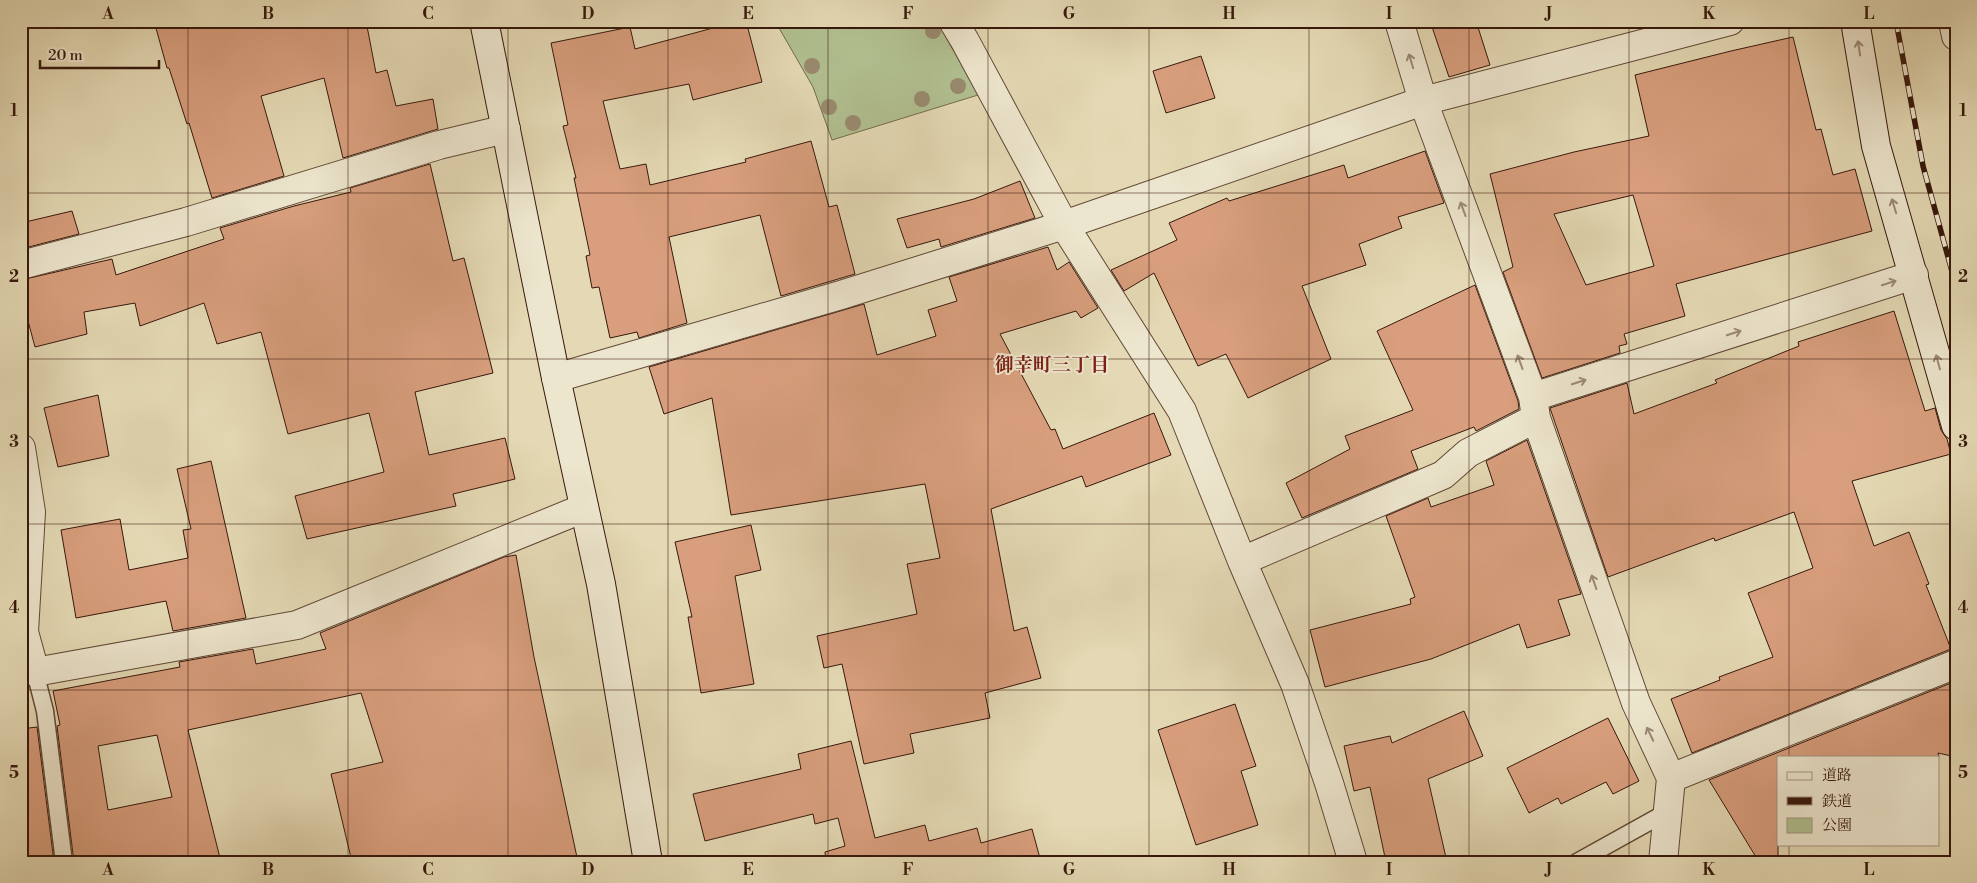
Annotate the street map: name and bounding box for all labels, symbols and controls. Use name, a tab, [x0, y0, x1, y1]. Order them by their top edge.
text: A	[101, 4, 114, 24]
text: B	[262, 4, 274, 24]
text: C	[422, 4, 434, 24]
text: D	[582, 4, 595, 24]
text: E	[742, 4, 754, 24]
text: F	[902, 4, 914, 24]
text: G	[1063, 4, 1076, 24]
text: H	[1222, 4, 1236, 24]
text: I	[1386, 4, 1392, 24]
text: J	[1544, 4, 1552, 24]
text: K	[1703, 4, 1717, 24]
text: L	[1864, 4, 1875, 24]
scale bar	[40, 38, 159, 70]
one-way arrow	[1854, 40, 1864, 56]
text: 20 m	[48, 46, 83, 65]
one-way arrow	[1406, 54, 1416, 70]
text: 1	[10, 101, 18, 121]
text: 1	[1959, 101, 1967, 121]
one-way arrow	[1888, 199, 1898, 215]
one-way arrow	[1458, 202, 1467, 218]
text: 2	[9, 267, 19, 287]
text: 2	[1958, 267, 1968, 287]
one-way arrow	[1881, 278, 1897, 288]
one-way arrow	[1726, 327, 1742, 337]
district label: 御幸町三丁目	[995, 353, 1109, 377]
one-way arrow	[1515, 355, 1524, 370]
one-way arrow	[1933, 355, 1942, 371]
one-way arrow	[1571, 377, 1587, 386]
text: 3	[9, 432, 19, 452]
text: 3	[1958, 432, 1968, 452]
one-way arrow	[1588, 574, 1598, 590]
text: 4	[9, 598, 20, 618]
text: 4	[1958, 598, 1969, 618]
one-way arrow	[1645, 727, 1654, 742]
legend	[1777, 756, 1940, 846]
text: 5	[9, 763, 19, 783]
text: 5	[1958, 763, 1968, 783]
text: 道路	[1822, 766, 1852, 785]
text: 鉄道	[1822, 792, 1852, 811]
text: 公園	[1822, 816, 1852, 835]
text: A	[101, 860, 114, 880]
text: B	[262, 860, 274, 880]
text: C	[422, 860, 434, 880]
text: D	[582, 860, 595, 880]
text: E	[742, 860, 754, 880]
text: F	[902, 860, 914, 880]
text: G	[1063, 860, 1076, 880]
text: H	[1222, 860, 1236, 880]
text: I	[1386, 860, 1392, 880]
text: J	[1544, 860, 1552, 880]
text: K	[1703, 860, 1717, 880]
text: L	[1864, 860, 1875, 880]

